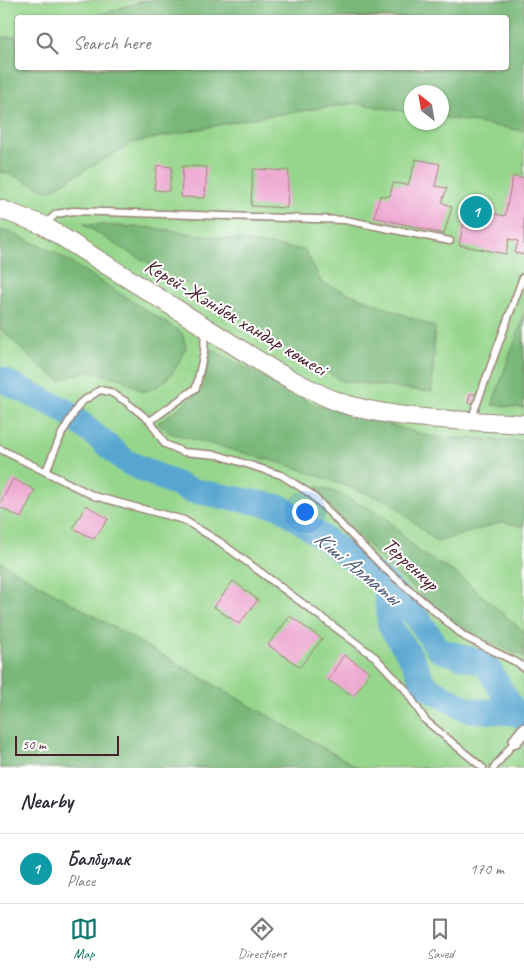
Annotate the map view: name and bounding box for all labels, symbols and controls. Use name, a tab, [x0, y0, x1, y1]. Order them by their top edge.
search box	[15, 15, 509, 70]
icon: search	[33, 29, 61, 57]
text: Search here	[73, 31, 150, 55]
north arrow	[404, 85, 449, 130]
pin: 1	[460, 193, 492, 231]
street label: Керей-Жәнібек хандар көшесі	[140, 252, 334, 383]
your location	[292, 499, 318, 525]
water label: Кіші Алматы	[309, 525, 409, 613]
street label: Терренкур	[377, 532, 446, 597]
scale bar	[15, 733, 119, 756]
text: 50 m	[22, 736, 46, 753]
text: Nearby	[20, 788, 73, 814]
text: Балбулак	[67, 847, 130, 871]
text: 1	[32, 859, 40, 879]
text: 170 m	[470, 859, 504, 879]
text: Place	[67, 871, 95, 891]
tab: Map	[70, 915, 98, 962]
tab: Directions	[238, 915, 286, 962]
tab: Saved	[426, 915, 454, 962]

